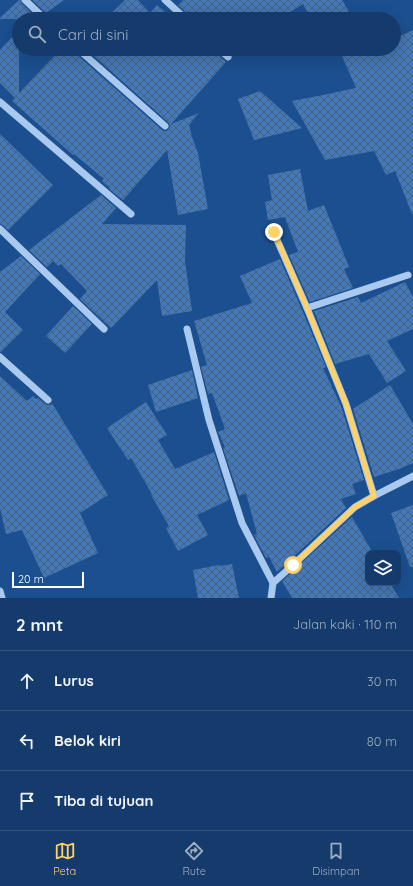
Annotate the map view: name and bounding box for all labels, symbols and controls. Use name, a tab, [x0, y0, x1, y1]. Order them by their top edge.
search box	[12, 12, 401, 56]
icon: search	[26, 23, 48, 45]
text: Cari di sini	[58, 25, 129, 44]
route end	[265, 223, 283, 241]
map controls	[365, 550, 401, 586]
button: layers	[365, 550, 401, 586]
route start	[284, 556, 302, 574]
scale bar	[12, 570, 84, 589]
text: 20 m	[18, 572, 44, 586]
text: 2 mnt	[16, 614, 63, 635]
text: Jalan kaki · 110 m	[293, 616, 397, 632]
icon: ahead	[16, 670, 38, 692]
text: Lurus	[54, 671, 94, 690]
text: 30 m	[367, 673, 397, 689]
icon: left	[16, 730, 38, 752]
text: Belok kiri	[54, 731, 121, 750]
text: 80 m	[367, 733, 397, 749]
icon: arrive	[16, 790, 38, 812]
text: Tiba di tujuan	[54, 791, 153, 810]
tab: Peta	[53, 840, 76, 878]
tab: Rute	[183, 840, 206, 878]
tab: Disimpan	[312, 840, 360, 878]

